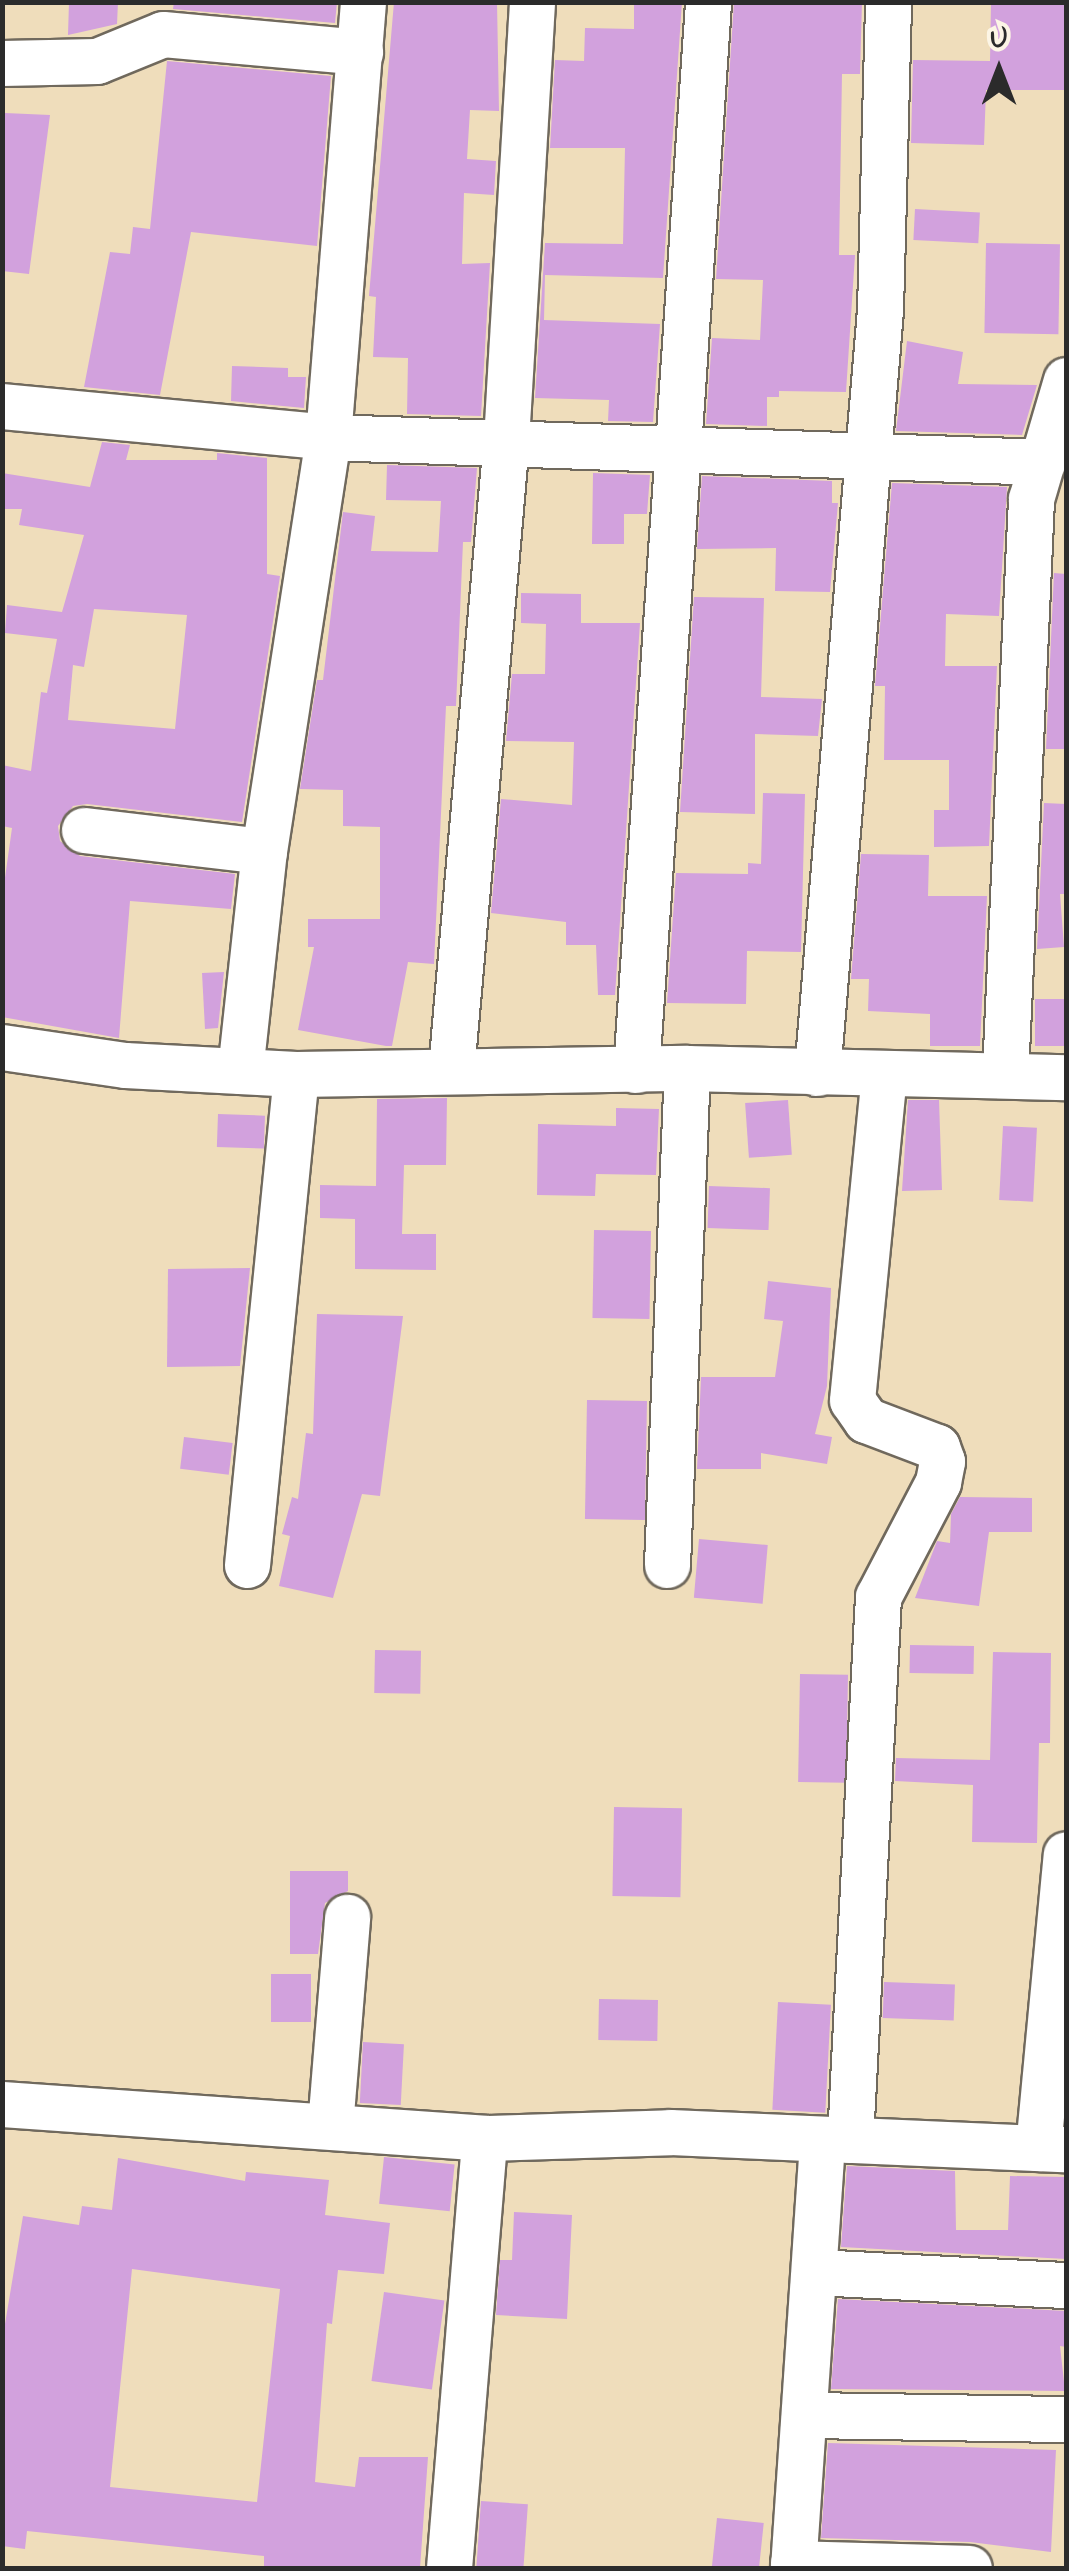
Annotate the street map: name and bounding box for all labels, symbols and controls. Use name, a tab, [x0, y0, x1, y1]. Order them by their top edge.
north arrow	[949, 20, 1049, 120]
text: U	[990, 21, 1008, 58]

